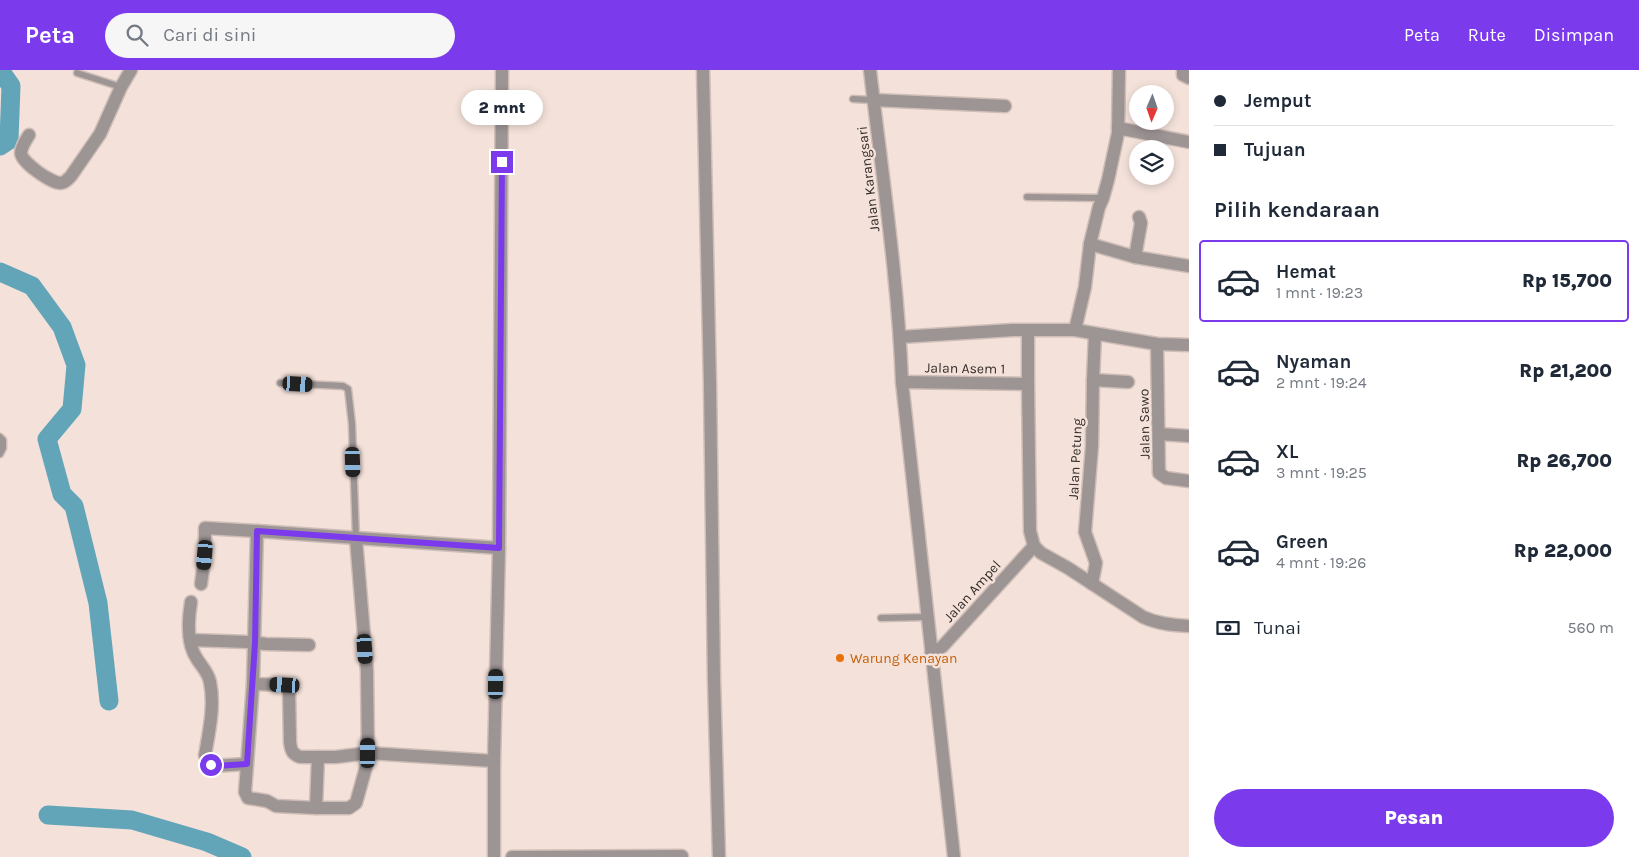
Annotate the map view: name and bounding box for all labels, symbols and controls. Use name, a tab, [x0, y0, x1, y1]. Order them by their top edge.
search box	[105, 13, 455, 58]
text: Peta	[25, 21, 75, 49]
icon: search	[123, 21, 151, 49]
text: Cari di sini	[163, 24, 257, 46]
text: Peta	[1404, 24, 1440, 46]
text: Rute	[1468, 24, 1506, 46]
text: Disimpan	[1534, 24, 1614, 46]
north arrow	[1129, 85, 1174, 130]
map controls	[1129, 85, 1174, 185]
callout: 2 mnt	[461, 89, 543, 124]
text: Jemput	[1244, 90, 1312, 112]
text: 2 mnt	[479, 98, 525, 117]
street label: Jalan Karangsari	[854, 125, 883, 233]
text: Tujuan	[1244, 139, 1306, 161]
button: layers	[1129, 140, 1174, 185]
route end	[491, 151, 513, 173]
text: Pilih kendaraan	[1214, 197, 1380, 223]
icon: car	[1216, 259, 1261, 304]
text: Hemat	[1276, 261, 1336, 283]
text: Rp 15,700	[1522, 270, 1612, 292]
text: 1 mnt · 19:23	[1276, 283, 1363, 302]
icon: car	[1216, 349, 1261, 394]
text: Nyaman	[1276, 351, 1351, 373]
street label: Jalan Asem 1	[925, 359, 1005, 378]
text: Rp 21,200	[1519, 360, 1612, 382]
text: 2 mnt · 19:24	[1276, 373, 1367, 392]
car	[282, 376, 313, 392]
street label: Jalan Sawo	[1135, 388, 1154, 460]
street label: Jalan Petung	[1065, 418, 1086, 500]
icon: car	[1216, 439, 1261, 484]
text: XL	[1276, 441, 1298, 463]
car	[344, 447, 361, 477]
text: Rp 26,700	[1516, 450, 1612, 472]
text: 3 mnt · 19:25	[1276, 463, 1367, 482]
icon: car	[1216, 529, 1261, 574]
text: Green	[1276, 531, 1328, 553]
car	[196, 539, 213, 571]
text: Rp 22,000	[1514, 540, 1612, 562]
text: 4 mnt · 19:26	[1276, 553, 1367, 572]
street label: Jalan Ampel	[940, 557, 1005, 626]
icon: cash	[1214, 614, 1242, 642]
text: Tunai	[1254, 617, 1301, 639]
text: 560 m	[1568, 618, 1614, 637]
car	[356, 634, 373, 664]
place label: Warung Kenayan	[850, 650, 958, 667]
marker: Warung Kenayan	[834, 652, 846, 664]
car	[488, 669, 503, 699]
car	[269, 677, 300, 693]
car	[360, 738, 375, 768]
route start	[200, 754, 222, 776]
button: Pesan	[1214, 789, 1614, 847]

